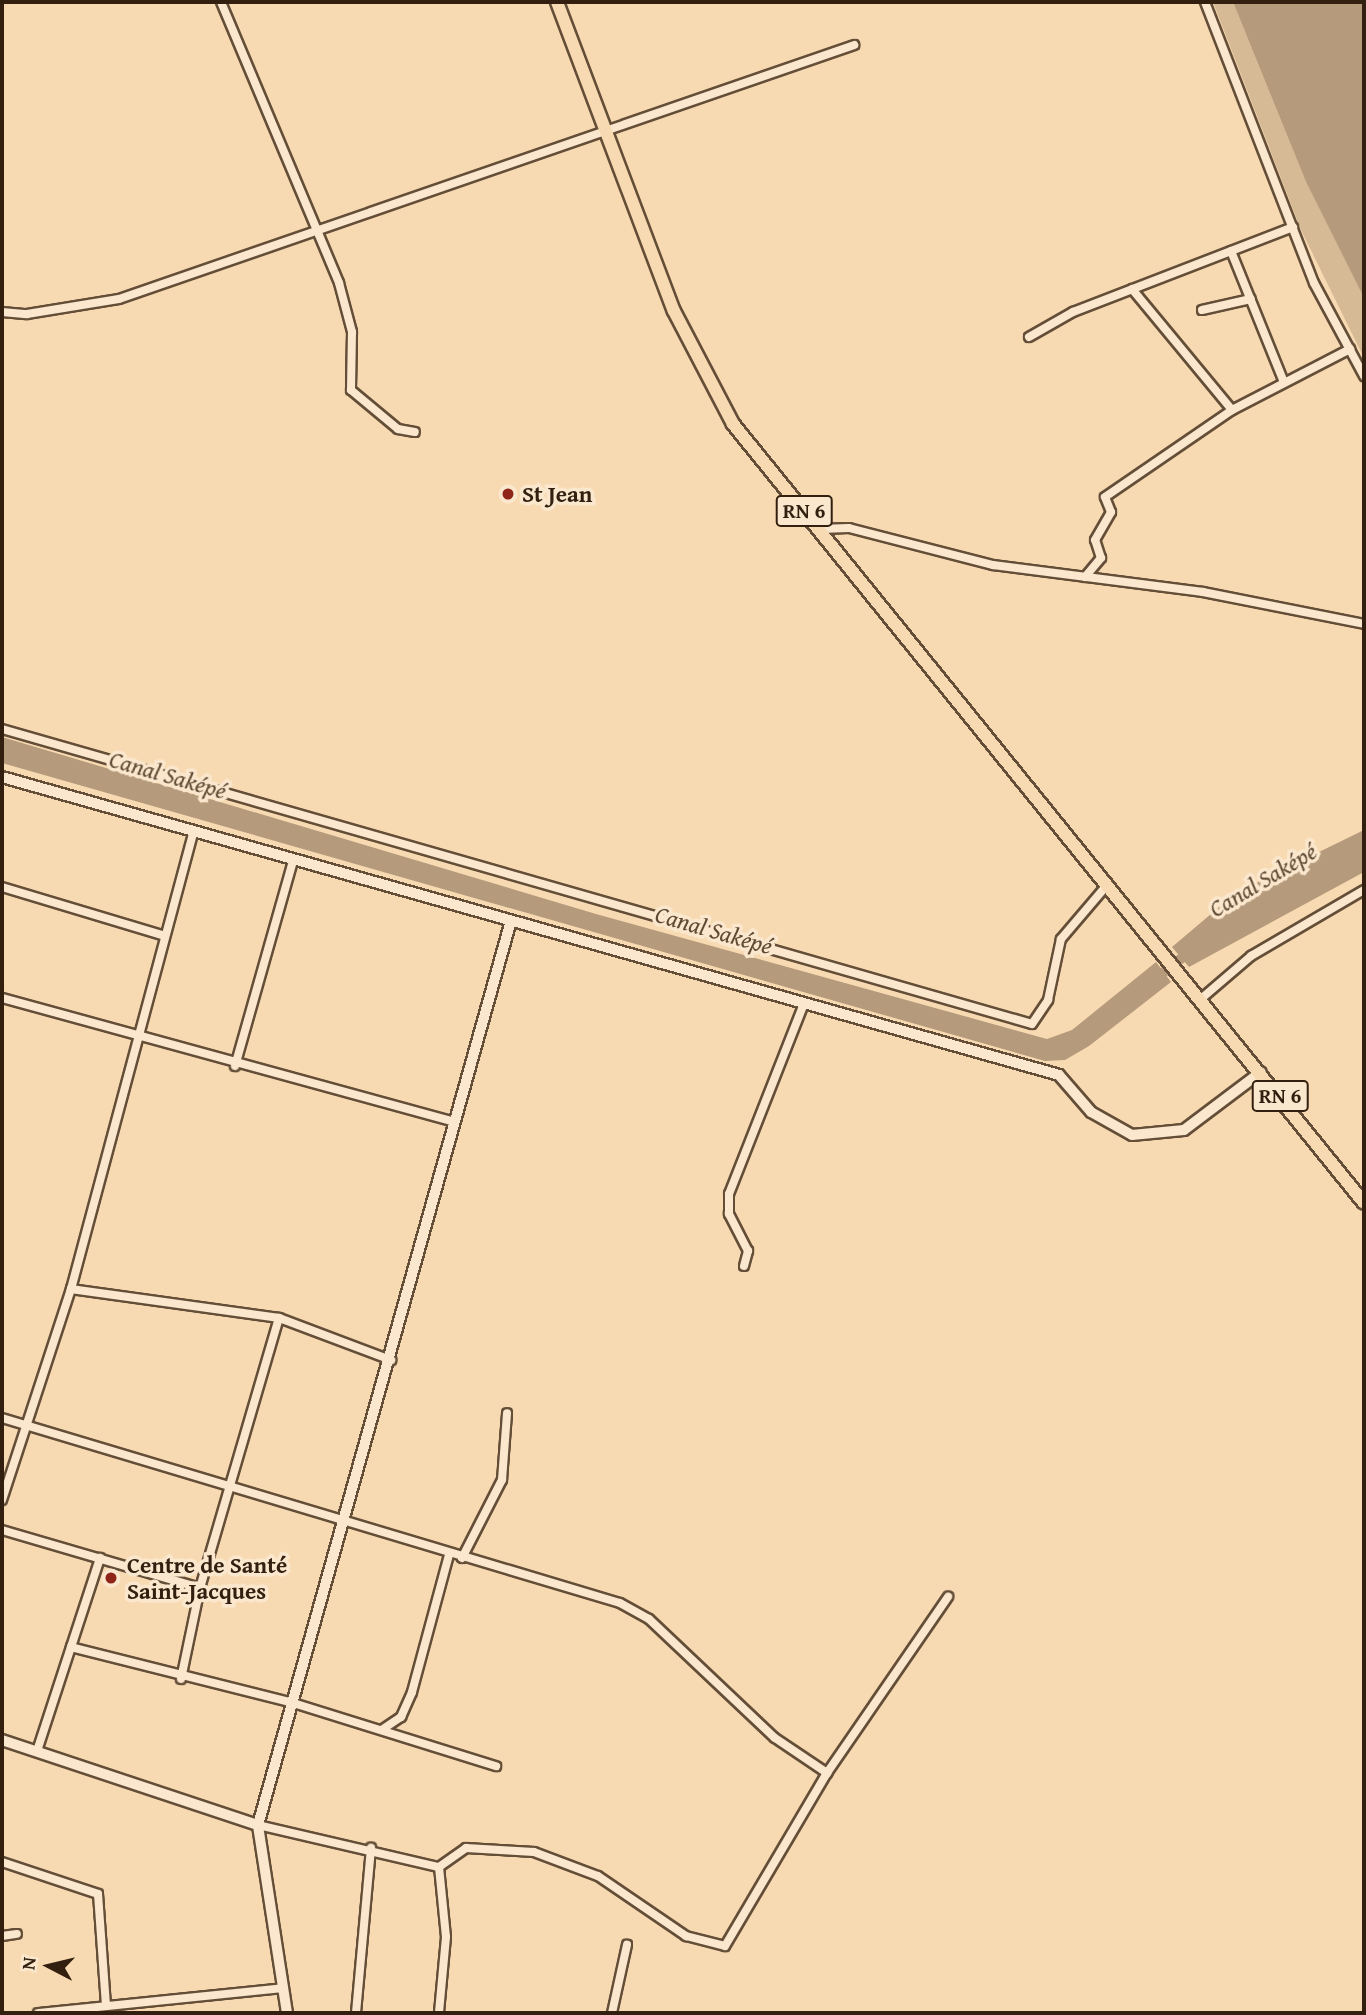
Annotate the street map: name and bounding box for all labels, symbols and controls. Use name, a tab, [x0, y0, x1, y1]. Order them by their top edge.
place label: St Jean	[522, 480, 592, 508]
marker: St Jean	[500, 486, 516, 502]
road number: RN 6	[774, 494, 834, 528]
water label: Canal Saképé	[106, 745, 230, 805]
water label: Canal Saképé	[1204, 837, 1322, 923]
water label: Canal Saképé	[652, 900, 776, 960]
road number: RN 6	[1250, 1078, 1310, 1114]
place label: Centre de Santé Saint-Jacques	[127, 1551, 287, 1605]
marker: Centre de Santé Saint-Jacques	[101, 1568, 121, 1588]
north arrow	[14, 1931, 84, 2001]
text: N	[13, 1955, 43, 1971]

